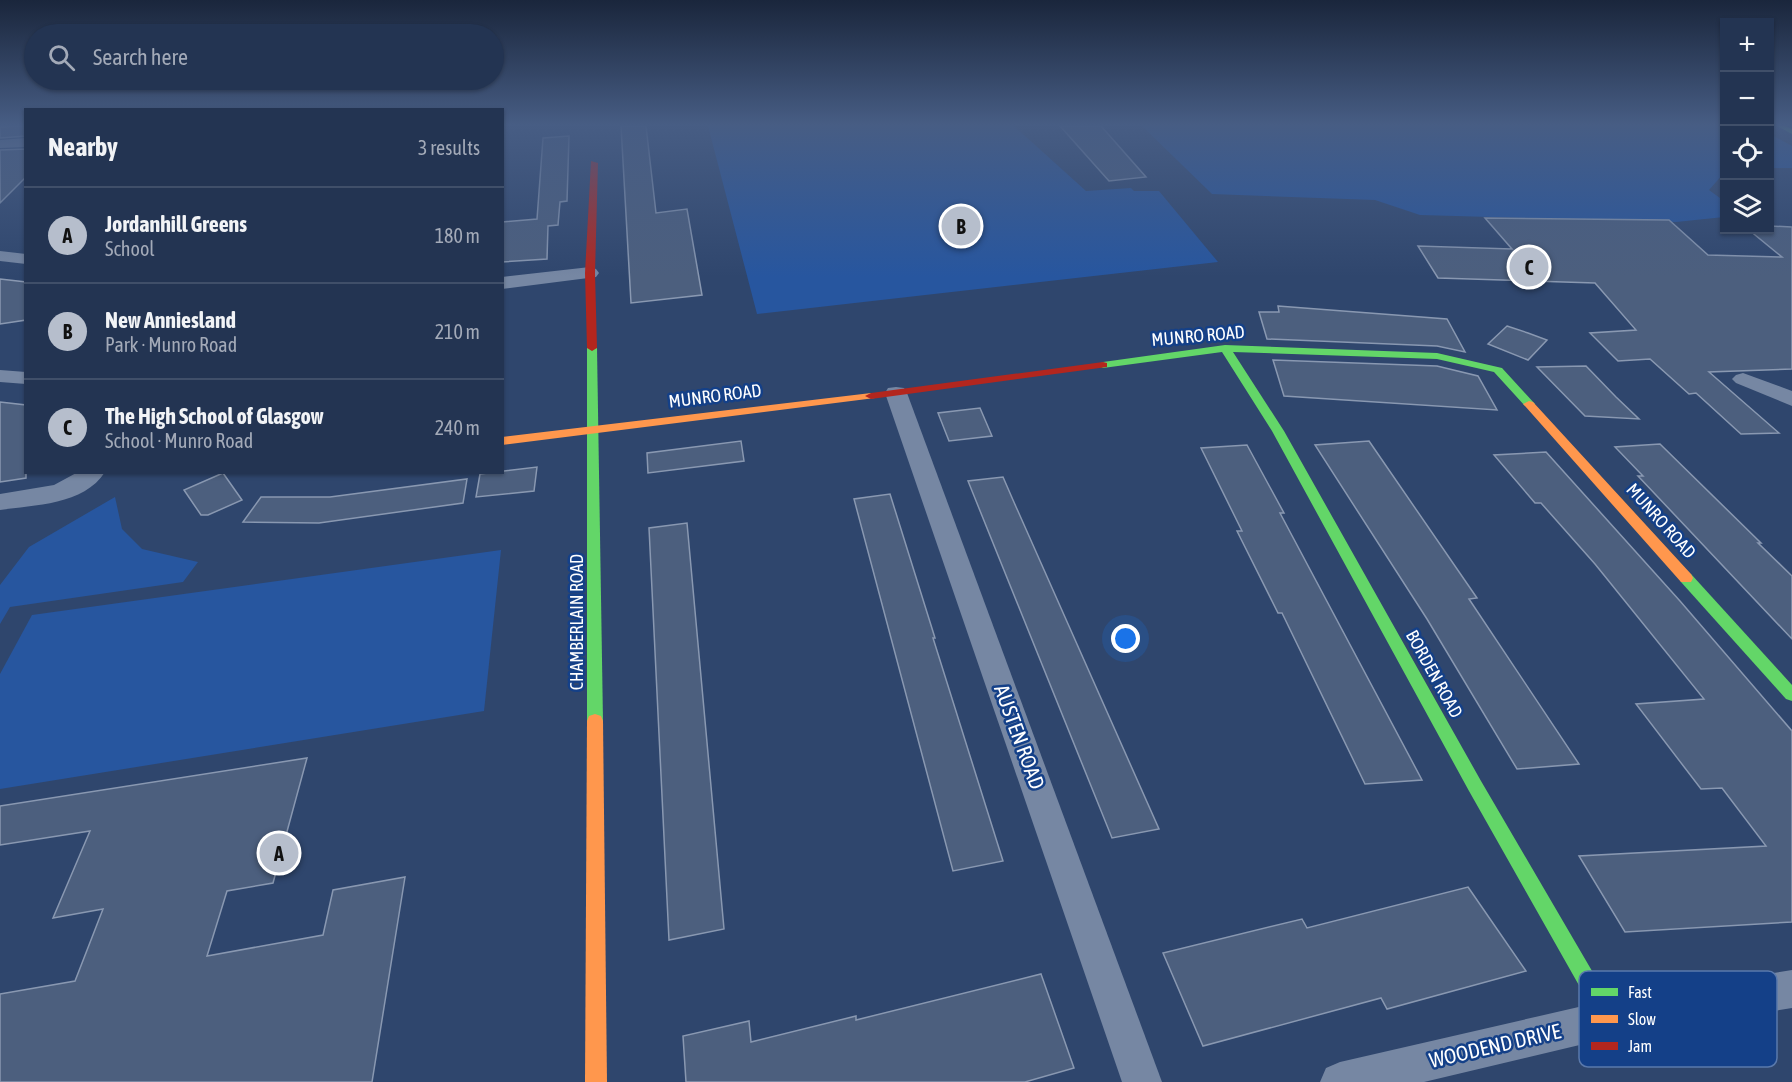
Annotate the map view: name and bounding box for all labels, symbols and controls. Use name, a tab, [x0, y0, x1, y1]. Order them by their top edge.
map controls	[1720, 18, 1774, 234]
button: +	[1720, 18, 1774, 72]
search box	[24, 24, 504, 90]
icon: search	[45, 41, 78, 74]
text: Search here	[93, 44, 188, 70]
button: −	[1720, 72, 1774, 126]
button: locate	[1720, 126, 1774, 180]
text: Nearby	[48, 132, 118, 162]
text: 3 results	[418, 136, 480, 159]
button: layers	[1720, 180, 1774, 234]
pin: B	[942, 204, 980, 248]
text: Jordanhill Greens	[105, 211, 247, 237]
text: A	[63, 224, 72, 247]
text: 180 m	[435, 224, 480, 247]
text: School	[105, 237, 155, 260]
pin: C	[1510, 244, 1549, 290]
text: New Anniesland	[105, 307, 236, 333]
text: B	[63, 320, 72, 343]
text: 210 m	[435, 320, 480, 343]
street label: MUNRO ROAD	[1151, 321, 1245, 350]
text: Park · Munro Road	[105, 333, 237, 356]
street label: MUNRO ROAD	[667, 379, 763, 412]
text: The High School of Glasgow	[105, 403, 324, 429]
text: C	[63, 416, 72, 439]
text: 240 m	[435, 416, 480, 439]
text: School · Munro Road	[105, 429, 253, 452]
street label: MUNRO ROAD	[1622, 479, 1700, 562]
street label: CHAMBERLAIN ROAD	[566, 554, 587, 690]
your location	[1111, 624, 1140, 653]
street label: BORDEN ROAD	[1402, 626, 1467, 721]
street label: AUSTEN ROAD	[990, 681, 1050, 792]
pin: A	[260, 830, 298, 876]
legend	[1579, 971, 1777, 1067]
text: Fast	[1628, 983, 1652, 1001]
text: Slow	[1628, 1010, 1656, 1028]
street label: WOODEND DRIVE	[1427, 1018, 1563, 1072]
text: Jam	[1628, 1037, 1652, 1055]

